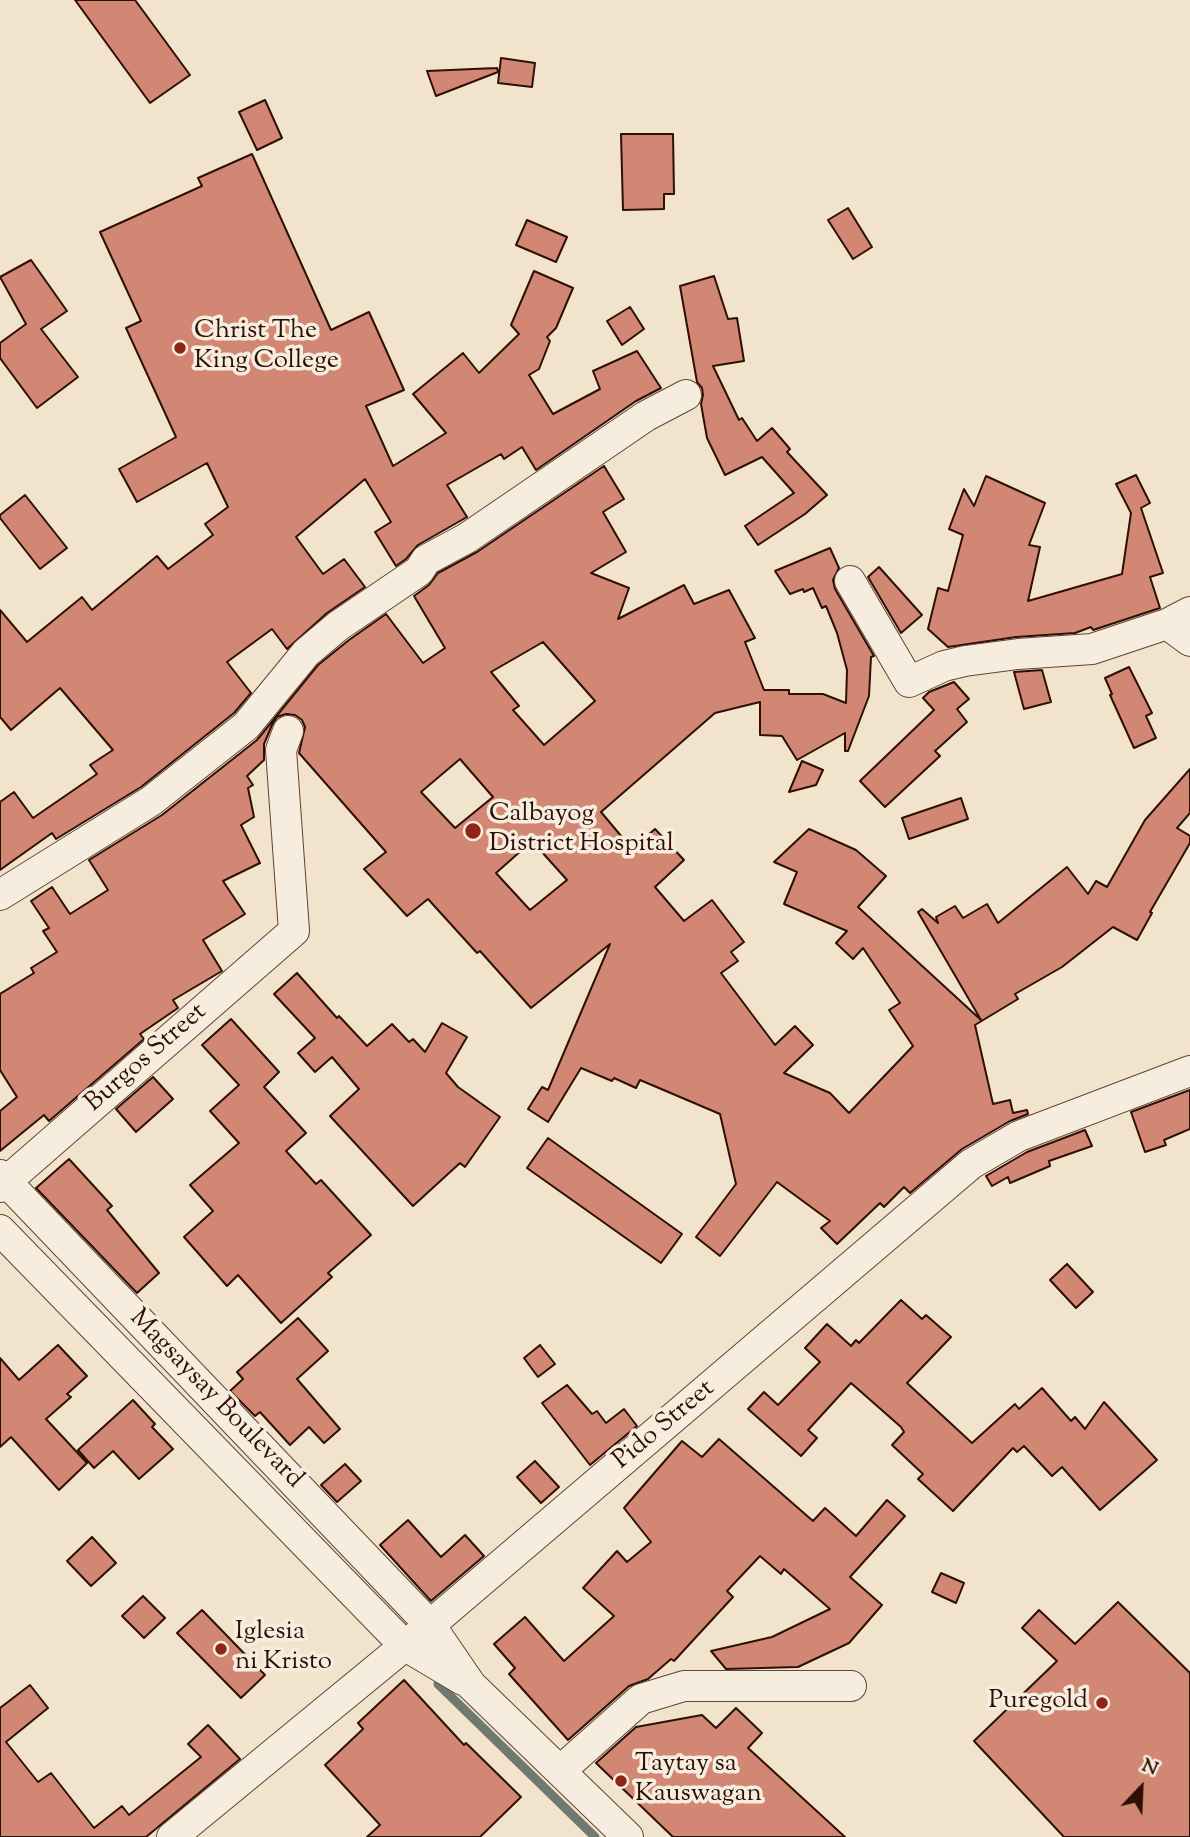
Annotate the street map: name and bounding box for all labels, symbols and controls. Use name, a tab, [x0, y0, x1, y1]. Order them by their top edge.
place label: Christ The King College	[194, 317, 339, 378]
marker: Christ The King College	[172, 340, 188, 356]
place label: Calbayog District Hospital	[489, 800, 674, 862]
marker: Calbayog District Hospital	[463, 821, 483, 841]
street label: Burgos Street	[80, 998, 214, 1120]
street label: Magsaysay Boulevard	[121, 1304, 309, 1496]
street label: Pido Street	[608, 1375, 722, 1477]
place label: Iglesia ni Kristo	[235, 1618, 332, 1680]
marker: Iglesia ni Kristo	[213, 1641, 229, 1657]
place label: Puregold	[989, 1687, 1088, 1719]
marker: Puregold	[1094, 1695, 1110, 1711]
place label: Taytay sa Kauswagan	[635, 1750, 762, 1812]
north arrow	[1106, 1753, 1176, 1823]
text: N	[1137, 1753, 1162, 1784]
marker: Taytay sa Kauswagan	[613, 1773, 629, 1789]

